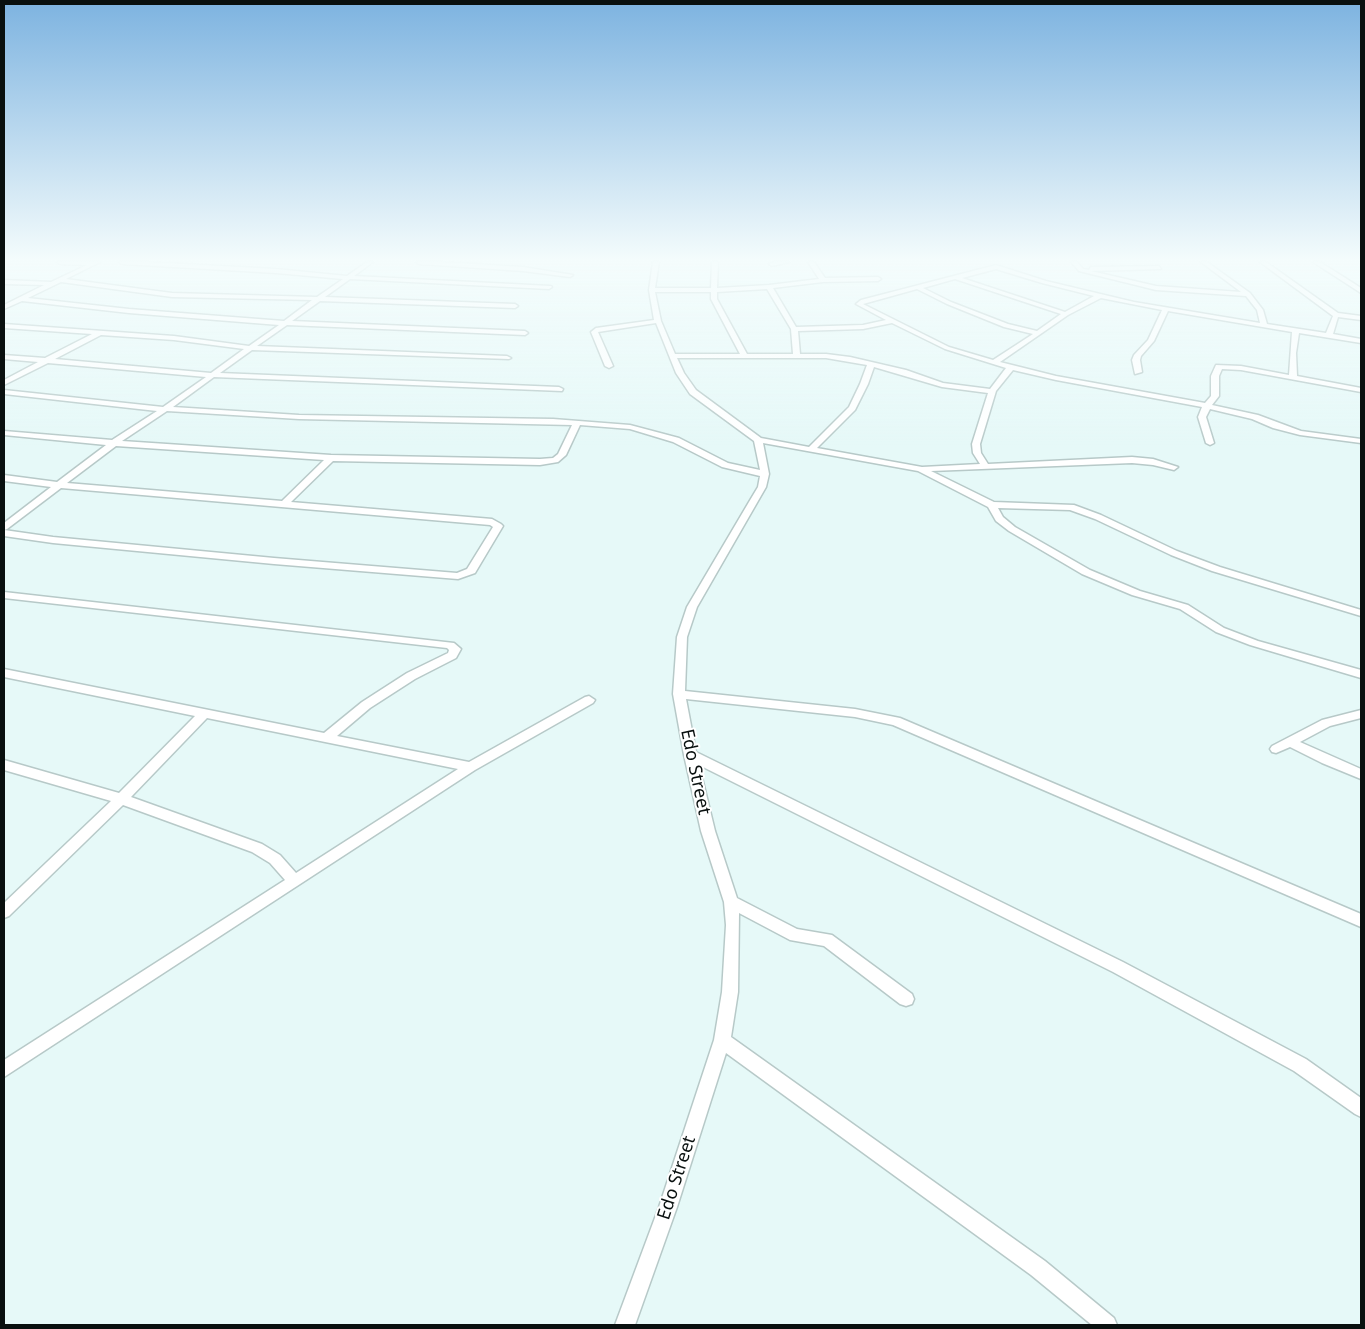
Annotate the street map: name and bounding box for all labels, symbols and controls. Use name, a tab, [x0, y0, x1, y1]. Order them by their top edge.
street label: Edo Street	[675, 727, 715, 817]
street label: Edo Street	[653, 1133, 701, 1223]

